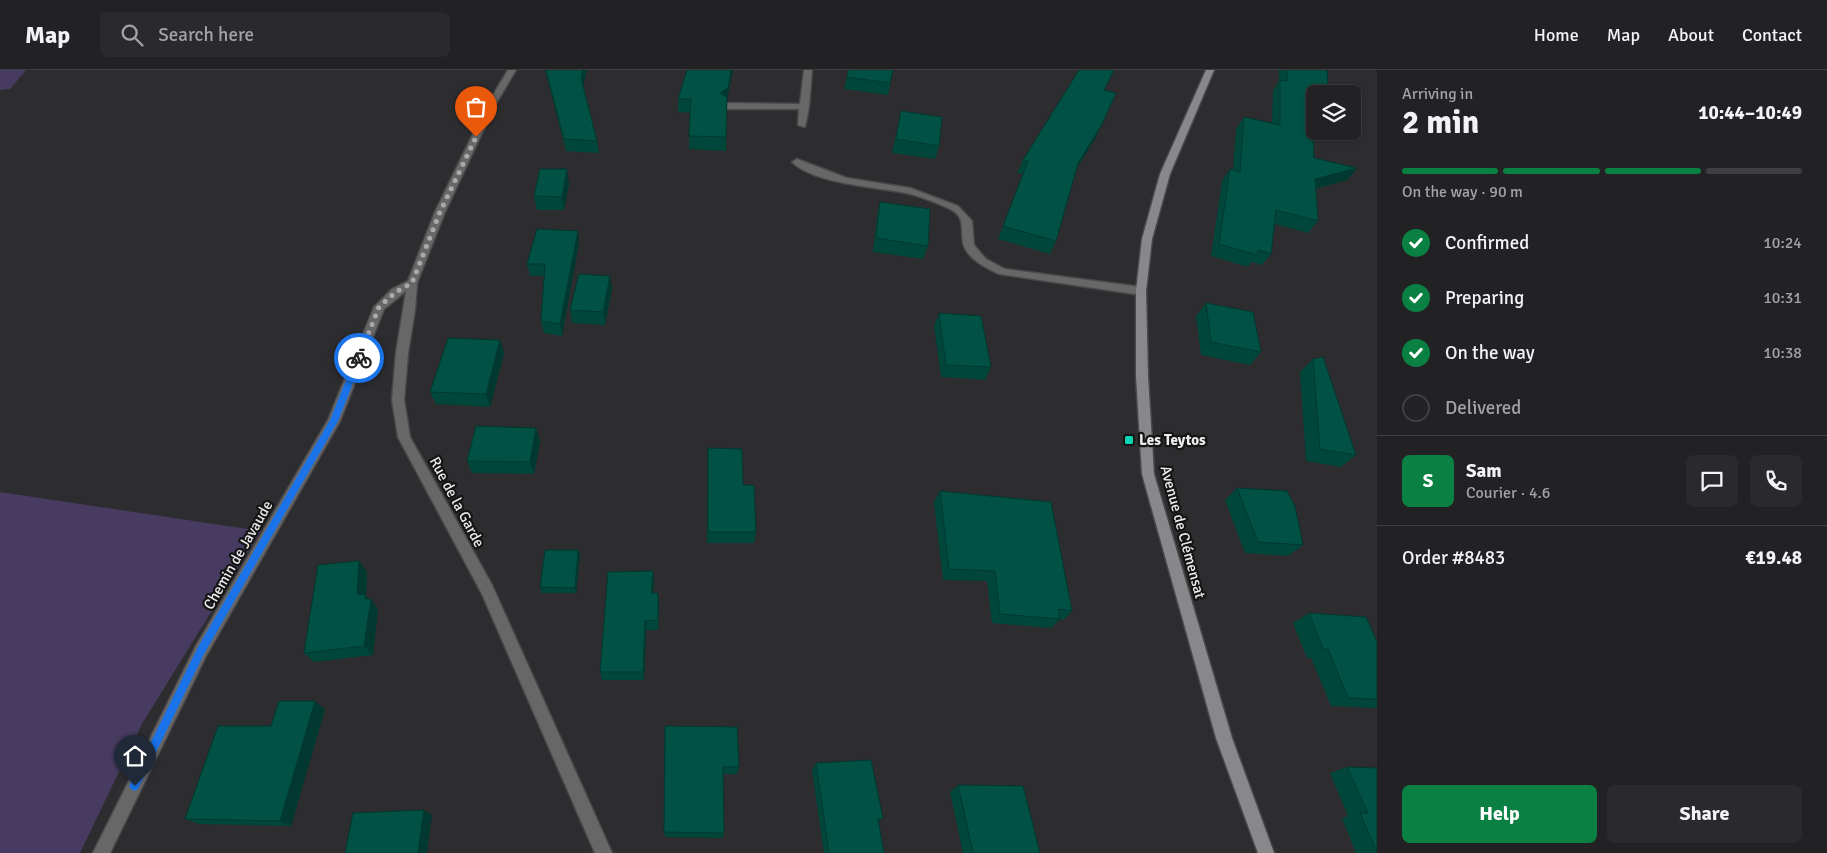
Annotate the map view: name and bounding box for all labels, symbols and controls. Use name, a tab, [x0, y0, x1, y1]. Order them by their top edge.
search box	[100, 12, 450, 57]
text: Map	[25, 20, 70, 50]
icon: search	[118, 21, 146, 49]
text: Search here	[158, 23, 254, 47]
text: Home	[1534, 24, 1579, 46]
text: Map	[1607, 24, 1640, 46]
text: About	[1668, 24, 1714, 46]
text: Contact	[1742, 24, 1802, 46]
text: Arriving in	[1402, 84, 1473, 104]
map controls	[1306, 85, 1361, 140]
button: layers	[1306, 85, 1361, 140]
pin	[455, 86, 497, 137]
icon: bag	[462, 93, 490, 121]
text: 10:44–10:49	[1698, 101, 1802, 125]
text: 2 min	[1402, 103, 1479, 142]
text: On the way · 90 m	[1402, 182, 1523, 202]
icon: check	[1402, 229, 1430, 257]
text: Confirmed	[1445, 231, 1529, 255]
text: 10:24	[1763, 233, 1802, 253]
icon: check	[1402, 284, 1430, 312]
text: Preparing	[1445, 286, 1524, 310]
text: 10:31	[1763, 288, 1802, 308]
courier	[334, 333, 384, 383]
icon: check	[1402, 339, 1430, 367]
text: On the way	[1445, 341, 1535, 365]
text: 10:38	[1763, 343, 1802, 363]
icon: bike	[345, 344, 373, 372]
text: Delivered	[1445, 396, 1521, 420]
place label: Les Teytos	[1139, 431, 1206, 449]
marker: Les Teytos	[1123, 434, 1135, 446]
street label: Rue de la Garde	[426, 454, 488, 550]
button: chat	[1686, 455, 1738, 507]
button: phone	[1750, 455, 1802, 507]
text: Sam	[1466, 459, 1502, 483]
street label: Avenue de Clémensat	[1157, 464, 1209, 600]
text: S	[1423, 469, 1433, 493]
text: Courier · 4.6	[1466, 483, 1550, 503]
street label: Chemin de Javaude	[200, 497, 276, 613]
text: Order #8483	[1402, 546, 1505, 570]
text: €19.48	[1745, 546, 1802, 570]
pin	[114, 735, 156, 786]
icon: home	[121, 742, 149, 770]
button: Help	[1402, 785, 1597, 843]
button: Share	[1607, 785, 1802, 843]

